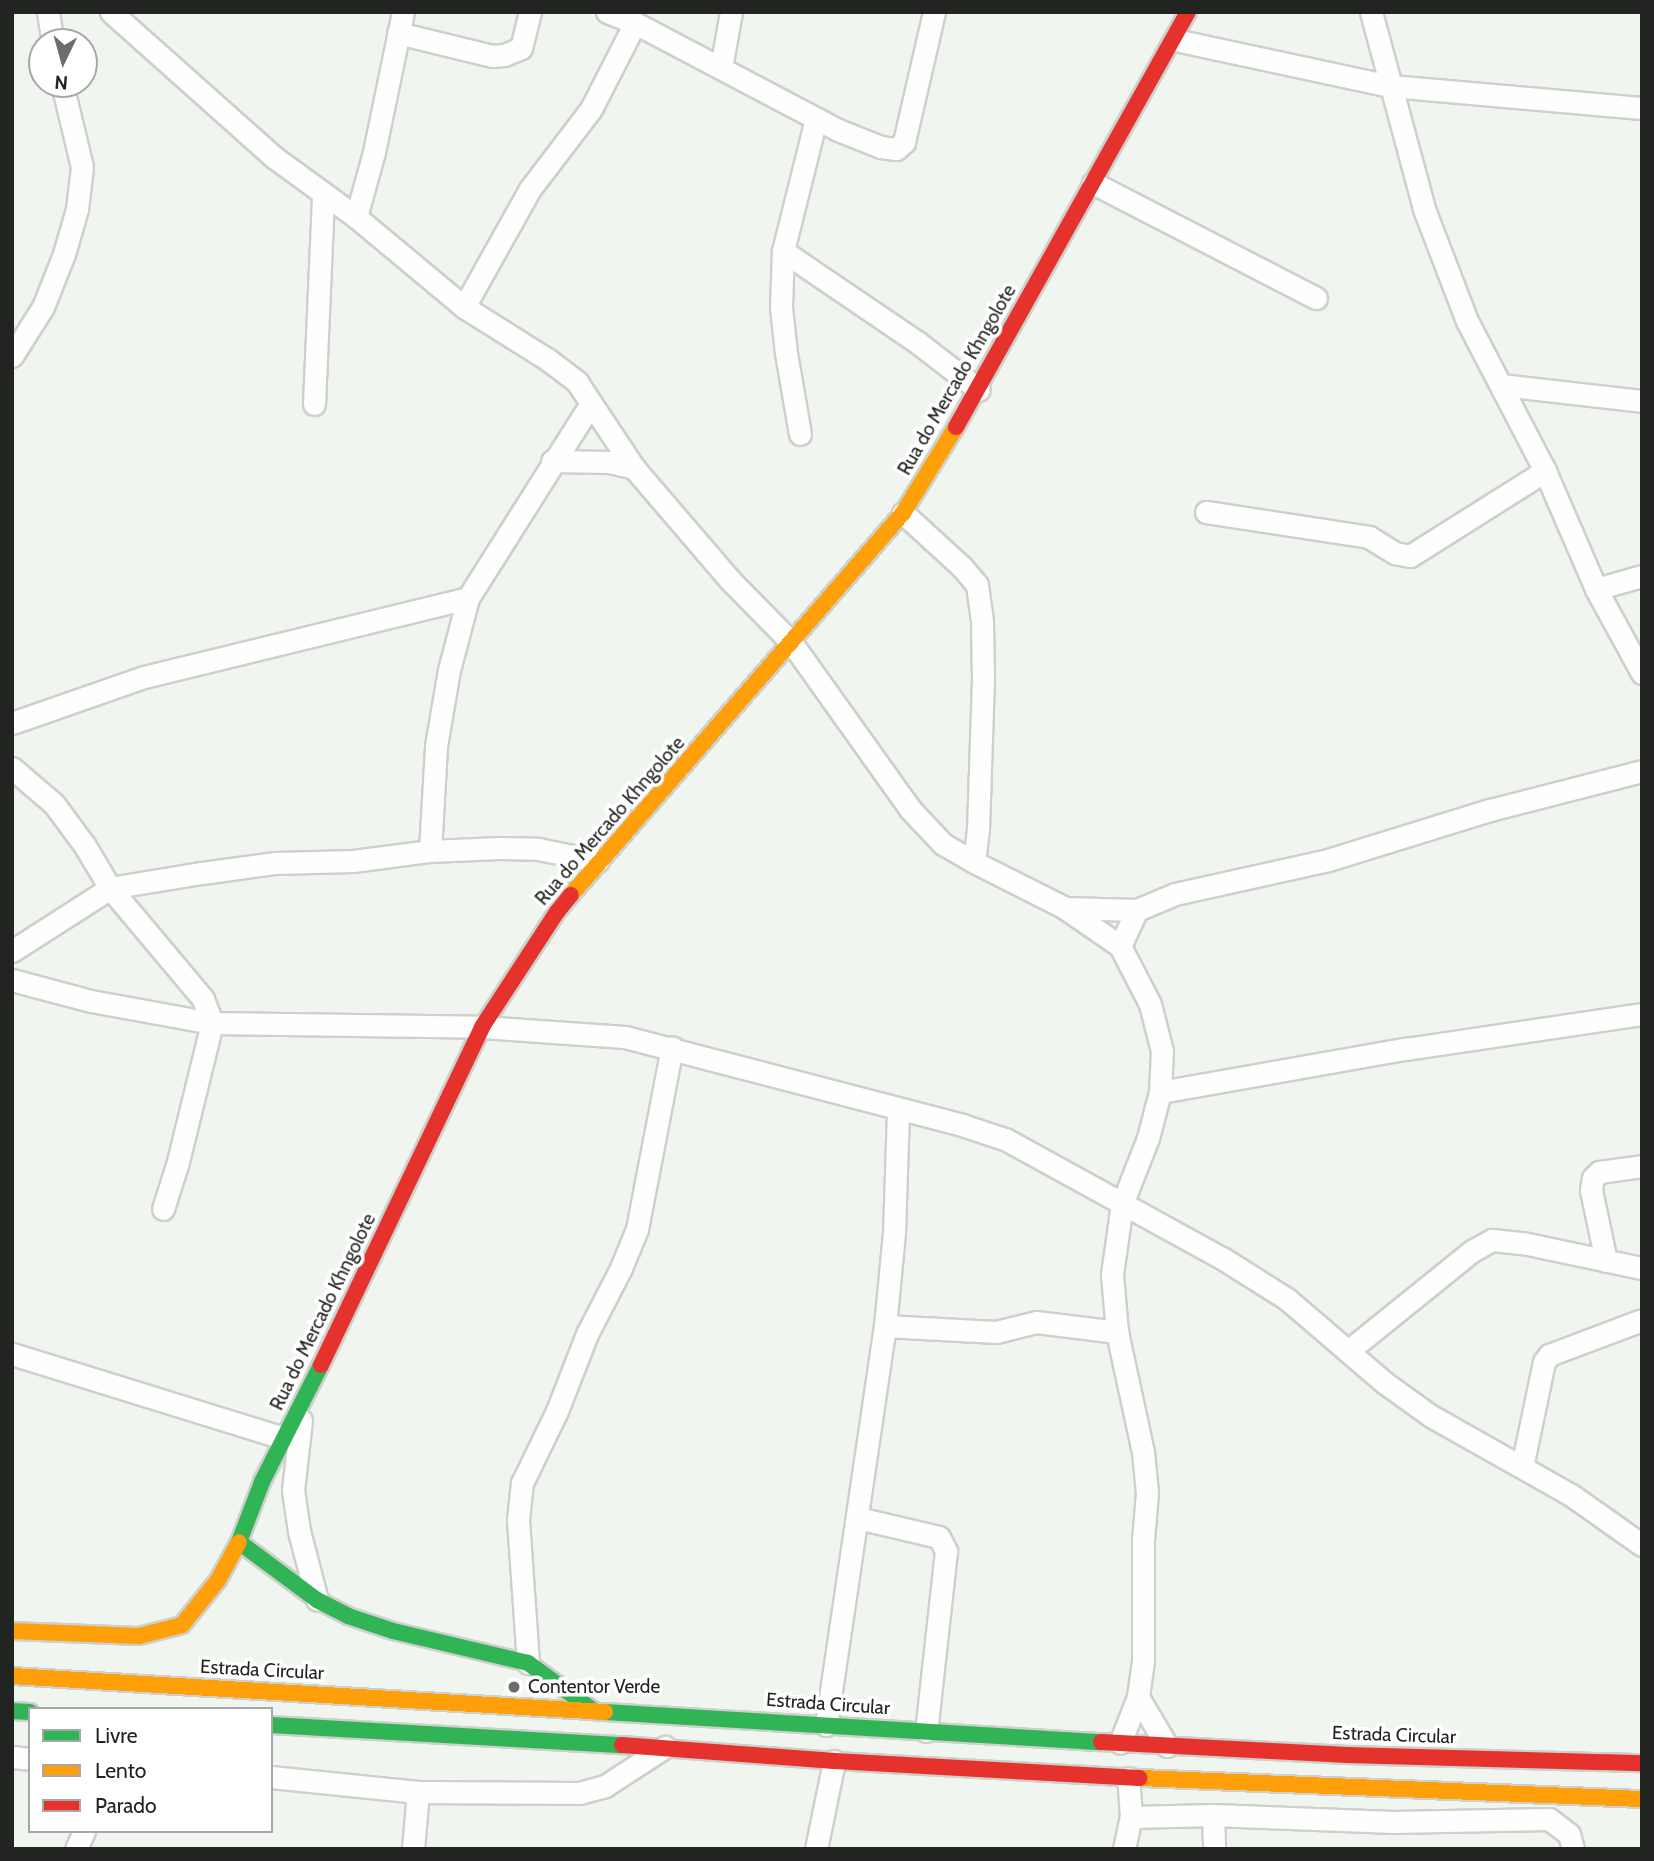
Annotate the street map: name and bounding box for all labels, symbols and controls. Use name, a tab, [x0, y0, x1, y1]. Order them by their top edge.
north arrow	[28, 28, 98, 98]
text: N	[54, 70, 69, 94]
street label: Rua do Mercado Khngolote	[893, 281, 1021, 479]
street label: Rua do Mercado Khngolote	[531, 732, 689, 910]
street label: Rua do Mercado Khngolote	[265, 1210, 381, 1414]
street label: Estrada Circular	[200, 1655, 324, 1685]
place label: Contentor Verde	[528, 1676, 660, 1698]
marker: Contentor Verde	[506, 1679, 522, 1695]
street label: Estrada Circular	[765, 1688, 891, 1720]
legend	[28, 1707, 273, 1833]
street label: Estrada Circular	[1332, 1721, 1456, 1749]
text: Livre	[95, 1723, 137, 1748]
text: Lento	[95, 1758, 146, 1783]
text: Parado	[95, 1793, 157, 1818]

